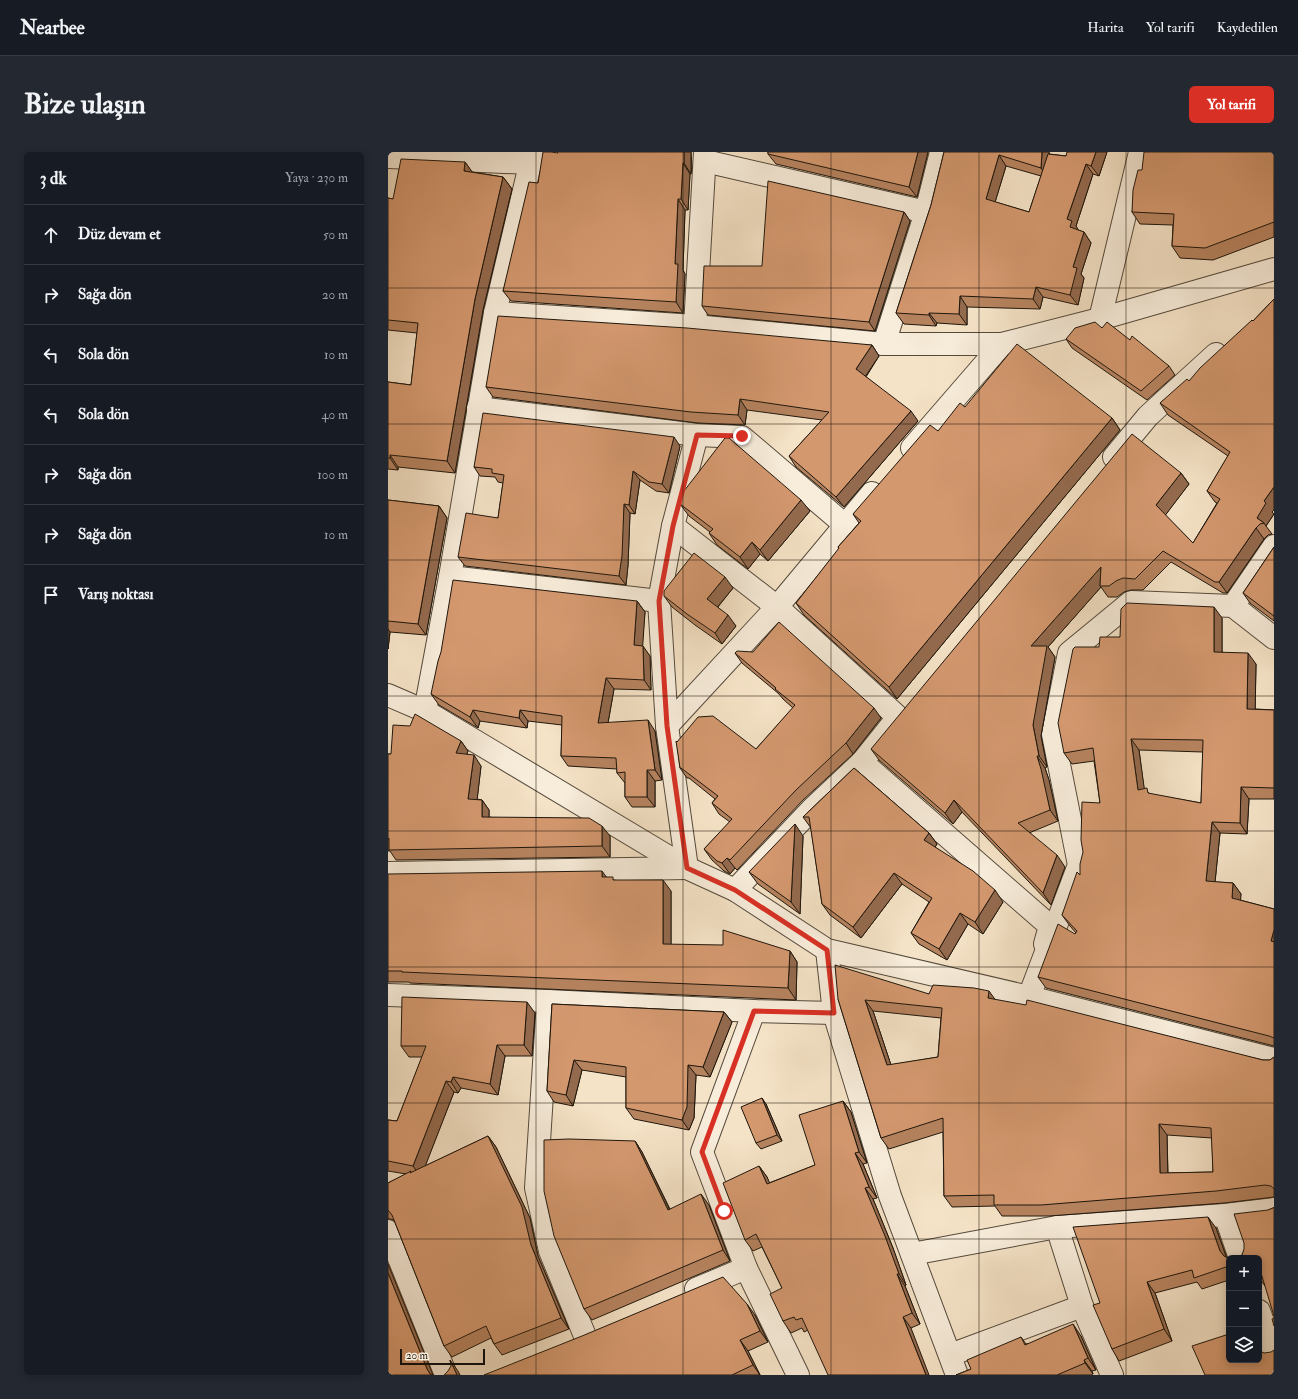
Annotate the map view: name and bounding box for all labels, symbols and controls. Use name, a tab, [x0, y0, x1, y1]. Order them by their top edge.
text: Nearbee	[20, 16, 85, 40]
text: Harita	[1087, 19, 1124, 36]
text: Yol tarifi	[1146, 19, 1195, 36]
text: Kaydedilen	[1217, 19, 1278, 36]
button: Yol tarifi	[1189, 86, 1274, 123]
text: Bize ulaşın	[24, 87, 146, 122]
text: 3 dk	[40, 168, 67, 189]
text: Yaya · 230 m	[285, 170, 348, 186]
icon: ahead	[40, 224, 62, 246]
text: Düz devam et	[78, 225, 161, 244]
text: 50 m	[323, 227, 348, 243]
icon: right	[40, 284, 62, 306]
text: Sağa dön	[78, 285, 132, 304]
text: 20 m	[322, 287, 348, 303]
icon: left	[40, 344, 62, 366]
text: Sola dön	[78, 345, 129, 364]
text: 10 m	[324, 347, 348, 363]
icon: left	[40, 404, 62, 426]
text: Sola dön	[78, 405, 129, 424]
text: 40 m	[322, 407, 348, 423]
route end	[733, 427, 751, 445]
icon: right	[40, 464, 62, 486]
text: Sağa dön	[78, 465, 132, 484]
text: 100 m	[317, 467, 348, 483]
icon: right	[40, 524, 62, 546]
text: Sağa dön	[78, 525, 132, 544]
text: 10 m	[324, 527, 348, 543]
icon: arrive	[40, 584, 62, 606]
text: Varış noktası	[78, 585, 153, 604]
route start	[715, 1202, 733, 1220]
map controls	[1226, 1255, 1262, 1363]
button: +	[1226, 1255, 1262, 1291]
button: −	[1226, 1291, 1262, 1327]
button: layers	[1226, 1327, 1262, 1363]
scale bar	[400, 1347, 485, 1366]
text: 20 m	[406, 1349, 428, 1362]

